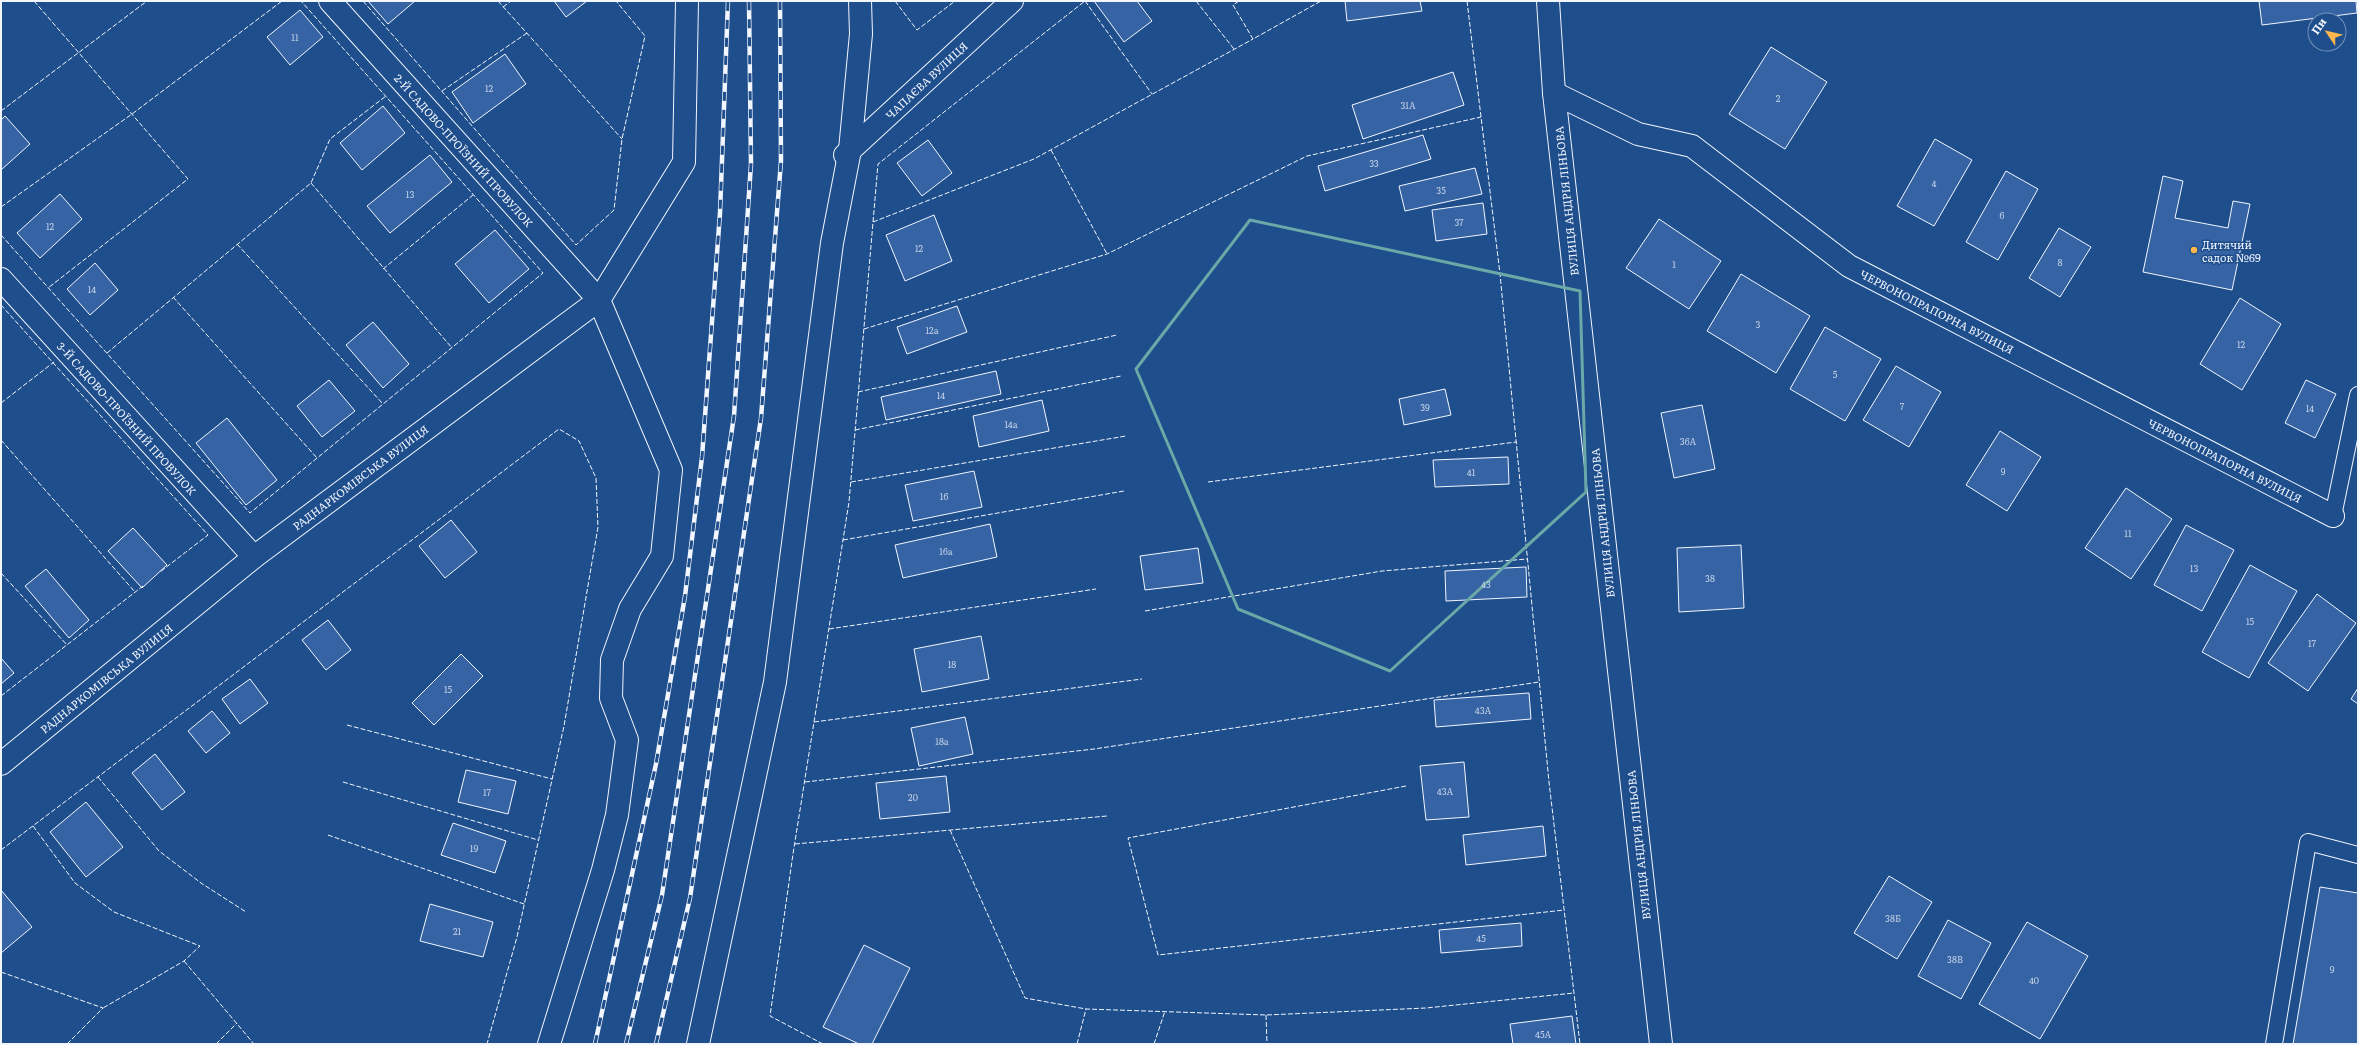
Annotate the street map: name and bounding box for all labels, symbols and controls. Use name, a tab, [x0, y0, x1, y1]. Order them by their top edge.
north arrow	[2307, 12, 2347, 52]
text: Пн	[2307, 14, 2330, 37]
house number: 11	[291, 30, 299, 44]
street label: ЧАПАЄВА ВУЛИЦЯ	[881, 37, 971, 122]
street label: 2-Й САДОВО-ПРОЇЗНИЙ ПРОВУЛОК	[391, 70, 537, 230]
house number: 12	[485, 81, 494, 95]
house number: 2	[1776, 91, 1781, 105]
house number: 31А	[1400, 98, 1416, 112]
street label: ВУЛИЦЯ АНДРІЯ ЛІНЬОВА	[1550, 125, 1582, 277]
house number: 33	[1369, 156, 1379, 170]
house number: 4	[1932, 176, 1937, 190]
house number: 35	[1436, 183, 1446, 197]
house number: 13	[406, 187, 414, 201]
house number: 6	[2000, 208, 2005, 222]
house number: 37	[1454, 215, 1464, 229]
house number: 12	[46, 219, 55, 233]
place label: Дитячий садок №69	[2202, 236, 2261, 265]
house number: 12	[915, 241, 924, 255]
marker: Дитячий садок №69	[2189, 245, 2199, 255]
house number: 8	[2058, 255, 2063, 269]
house number: 1	[1672, 257, 1676, 271]
street label: ЧЕРВОНОПРАПОРНА ВУЛИЦЯ	[1857, 265, 2017, 357]
house number: 14	[88, 282, 96, 296]
house number: 3	[1756, 317, 1761, 331]
house number: 12а	[925, 323, 939, 337]
house number: 12	[2237, 337, 2246, 351]
street label: 3-Й САДОВО-ПРОЇЗНИЙ ПРОВУЛОК	[54, 338, 200, 498]
house number: 5	[1833, 367, 1838, 381]
house number: 14	[937, 388, 945, 402]
house number: 7	[1900, 399, 1905, 413]
house number: 39	[1420, 400, 1430, 414]
house number: 14	[2306, 401, 2314, 415]
street label: ЧЕРВОНОПРАПОРНА ВУЛИЦЯ	[2145, 414, 2305, 506]
house number: 14а	[1004, 417, 1018, 431]
street label: РАДНАРКОМІВСЬКА ВУЛИЦЯ	[289, 420, 431, 533]
house number: 36А	[1680, 434, 1697, 448]
street label: ВУЛИЦЯ АНДРІЯ ЛІНЬОВА	[1586, 447, 1618, 599]
house number: 9	[2001, 464, 2006, 478]
house number: 41	[1467, 465, 1476, 479]
house number: 16	[940, 489, 948, 503]
house number: 11	[2124, 526, 2132, 540]
house number: 16а	[939, 544, 953, 558]
house number: 13	[2190, 561, 2198, 575]
house number: 38	[1705, 571, 1715, 585]
house number: 43	[1481, 577, 1491, 591]
house number: 15	[2246, 614, 2255, 628]
street label: РАДНАРКОМІВСЬКА ВУЛИЦЯ	[36, 619, 176, 737]
house number: 17	[2308, 636, 2316, 650]
house number: 18	[948, 657, 956, 671]
house number: 15	[444, 682, 453, 696]
house number: 43А	[1475, 703, 1492, 717]
house number: 18а	[935, 734, 949, 748]
street label: ВУЛИЦЯ АНДРІЯ ЛІНЬОВА	[1622, 769, 1654, 921]
house number: 43А	[1437, 784, 1454, 798]
house number: 17	[483, 785, 491, 799]
house number: 20	[908, 790, 918, 804]
house number: 19	[470, 841, 478, 855]
house number: 38Б	[1885, 911, 1901, 925]
house number: 21	[453, 924, 461, 938]
house number: 45	[1476, 931, 1486, 945]
house number: 38В	[1947, 952, 1963, 966]
house number: 9	[2330, 962, 2335, 976]
house number: 40	[2029, 973, 2039, 987]
house number: 45А	[1535, 1027, 1551, 1041]

